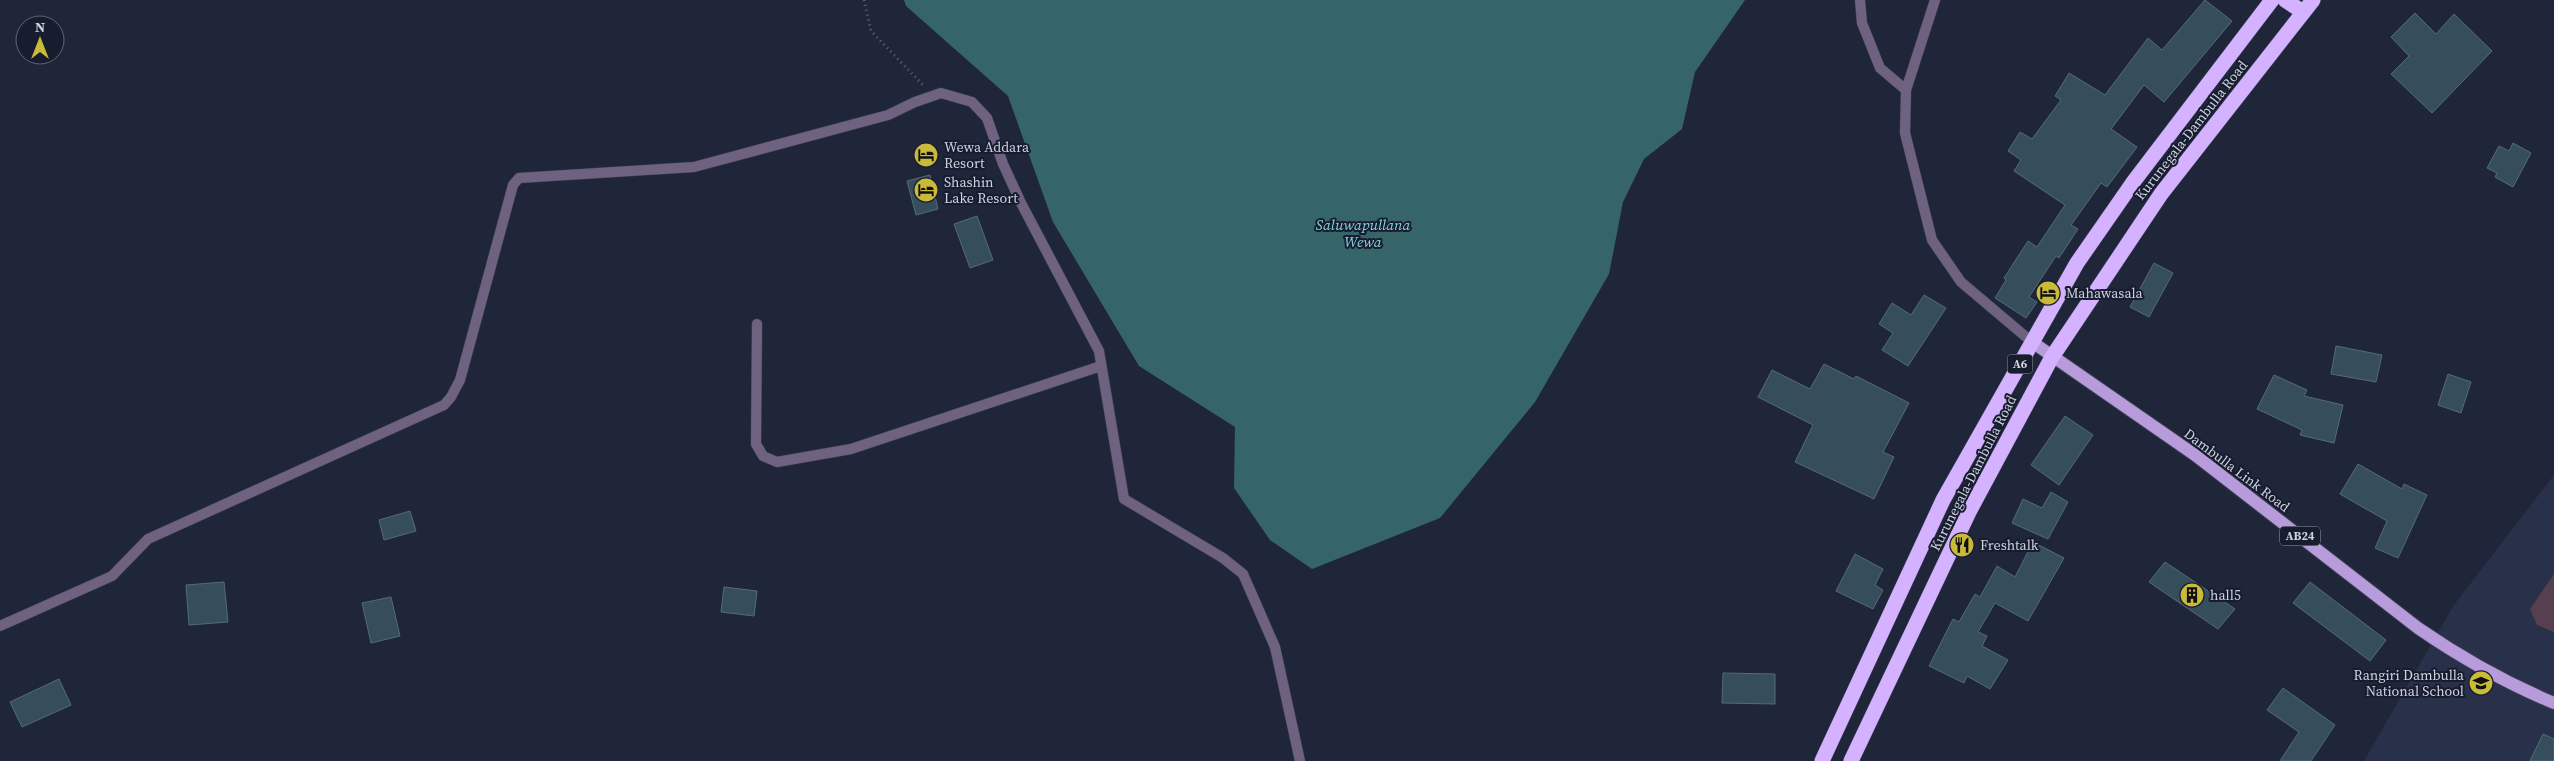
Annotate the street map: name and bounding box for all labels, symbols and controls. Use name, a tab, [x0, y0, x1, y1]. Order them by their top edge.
north arrow	[15, 15, 65, 65]
text: N	[35, 17, 45, 37]
street label: Kurunegala-Dambulla Road	[2130, 56, 2252, 204]
place label: Wewa Addara Resort	[944, 137, 1030, 173]
hotel icon: Wewa Addara Resort	[913, 142, 939, 168]
place label: Shashin Lake Resort	[944, 172, 1018, 208]
hotel icon: Shashin Lake Resort	[913, 177, 939, 203]
water label: Saluwapullana Wewa	[1316, 214, 1411, 252]
hotel icon: Mahawasala	[2035, 280, 2061, 306]
place label: Mahawasala	[2066, 283, 2144, 303]
road number: A6	[2008, 354, 2032, 374]
street label: Kurunegala-Dambulla Road	[1925, 392, 2021, 554]
street label: Dambulla Link Road	[2180, 424, 2294, 517]
road number: AB24	[2280, 526, 2320, 546]
restaurant icon: Freshtalk	[1949, 532, 1975, 558]
place label: Freshtalk	[1980, 535, 2039, 555]
building icon: hall5	[2179, 582, 2205, 608]
place label: hall5	[2210, 585, 2241, 605]
place label: Rangiri Dambulla National School	[2354, 665, 2465, 701]
school or university icon: Rangiri Dambulla National School	[2468, 670, 2494, 696]

